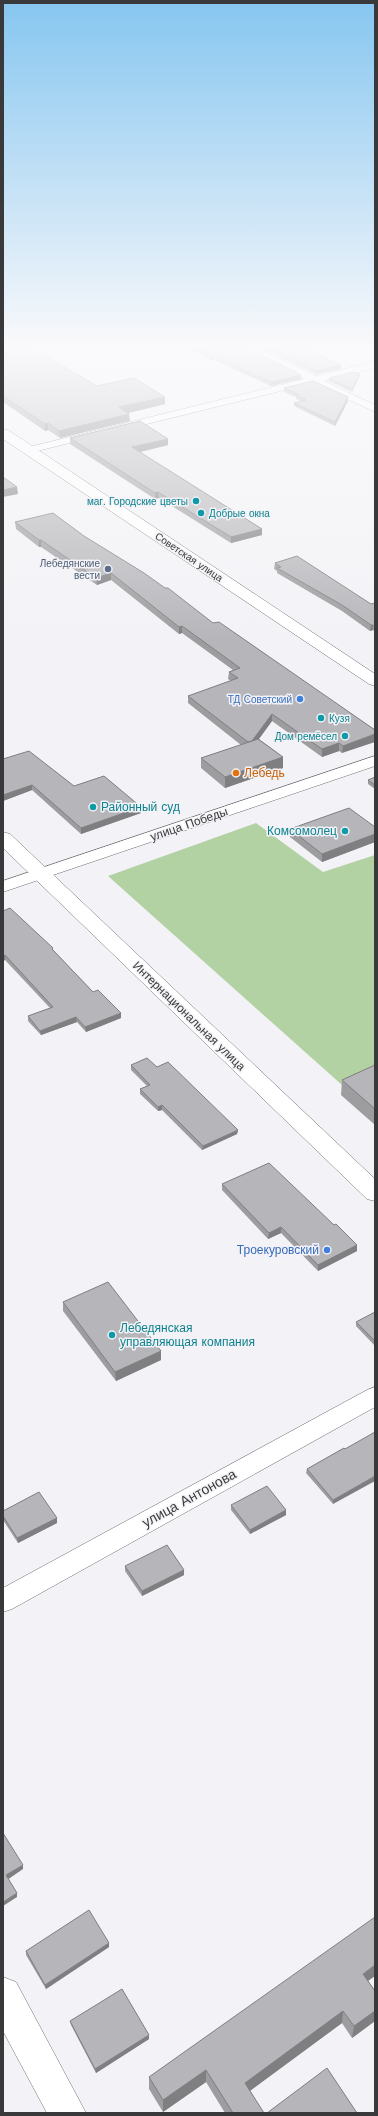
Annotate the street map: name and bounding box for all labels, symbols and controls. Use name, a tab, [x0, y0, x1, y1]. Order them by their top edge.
place label: маг. Городские цветы	[87, 496, 188, 507]
marker: маг. Городские цветы	[191, 496, 201, 506]
marker: Добрые окна	[196, 508, 206, 518]
place label: Добрые окна	[209, 508, 270, 519]
street label: Советская улица	[153, 530, 225, 584]
place label: Лебедянские вести	[40, 558, 100, 581]
marker: Лебедянские вести	[103, 564, 113, 574]
place label: ТД Советский	[228, 694, 292, 705]
marker: ТД Советский	[295, 694, 305, 704]
marker: Кузя	[316, 713, 326, 723]
place label: Кузя	[329, 713, 350, 724]
place label: Дом ремёсел	[275, 731, 337, 742]
marker: Дом ремёсел	[340, 731, 350, 741]
place label: Лебедь	[244, 766, 285, 780]
marker: Лебедь	[231, 768, 241, 778]
place label: Районный суд	[101, 800, 180, 814]
marker: Районный суд	[88, 802, 98, 812]
street label: улица Победы	[148, 804, 230, 844]
place label: Комсомолец	[267, 824, 337, 838]
marker: Комсомолец	[340, 826, 350, 836]
street label: Интернациональная улица	[130, 959, 248, 1074]
place label: Троекуровский	[237, 1243, 319, 1257]
marker: Троекуровский	[322, 1245, 332, 1255]
place label: Лебедянская управляющая компания	[120, 1321, 255, 1349]
marker: Лебедянская управляющая компания	[107, 1330, 117, 1340]
street label: улица Антонова	[139, 1465, 239, 1530]

